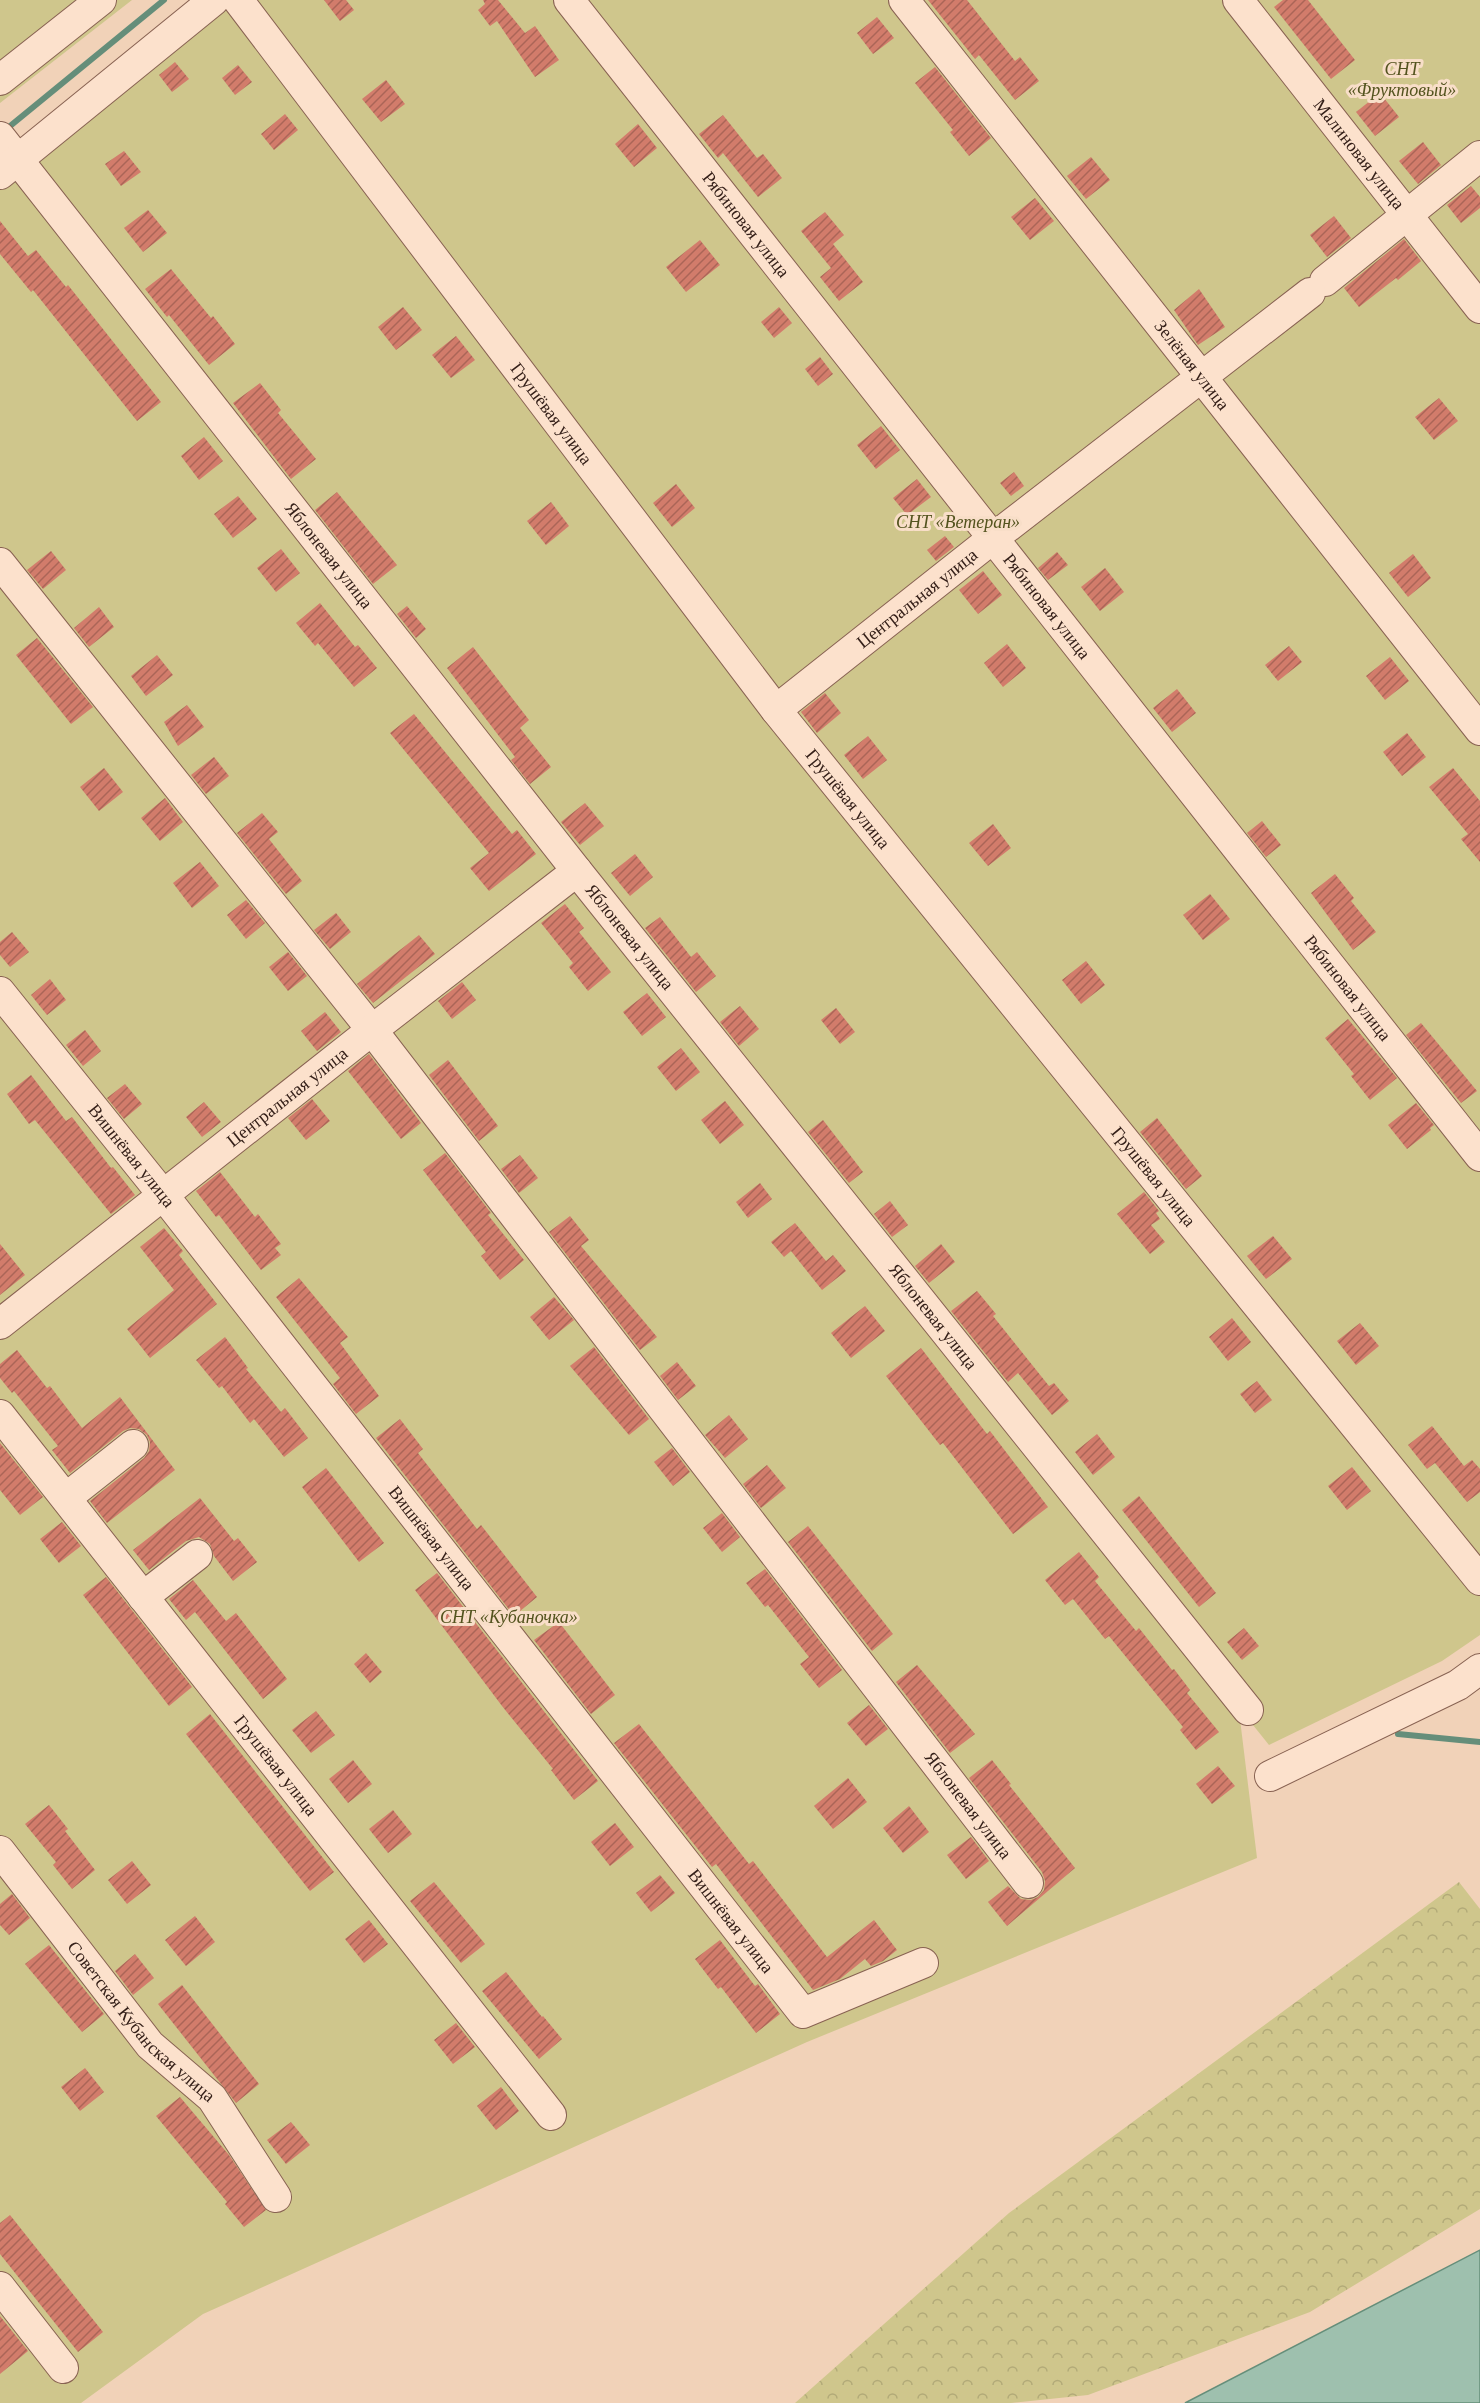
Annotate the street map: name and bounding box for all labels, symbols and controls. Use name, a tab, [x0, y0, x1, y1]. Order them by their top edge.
park label: СНТ «Фруктовый»	[1348, 59, 1456, 100]
street label: Малиновая улица	[1310, 95, 1409, 213]
street label: Рябиновая улица	[698, 168, 794, 281]
street label: Зелёная улица	[1150, 316, 1234, 414]
street label: Грушёвая улица	[506, 359, 596, 468]
street label: Яблоневая улица	[281, 498, 377, 612]
park label: СНТ «Ветеран»	[896, 512, 1020, 532]
street label: Центральная улица	[853, 545, 981, 652]
street label: Рябиновая улица	[999, 550, 1094, 663]
street label: Грушёвая улица	[802, 745, 894, 853]
street label: Яблоневая улица	[581, 880, 678, 994]
street label: Рябиновая улица	[1300, 931, 1395, 1045]
street label: Центральная улица	[223, 1043, 351, 1151]
street label: Вишнёвая улица	[84, 1100, 179, 1211]
street label: Грушёвая улица	[1107, 1123, 1200, 1230]
street label: Яблоневая улица	[885, 1259, 982, 1373]
street label: Вишнёвая улица	[385, 1482, 478, 1594]
park label: СНТ «Кубаночка»	[440, 1607, 578, 1627]
street label: Грушёвая улица	[230, 1711, 322, 1820]
street label: Яблоневая улица	[921, 1748, 1016, 1863]
street label: Вишнёвая улица	[684, 1865, 778, 1977]
street label: Советская Кубанская улица	[63, 1937, 219, 2106]

